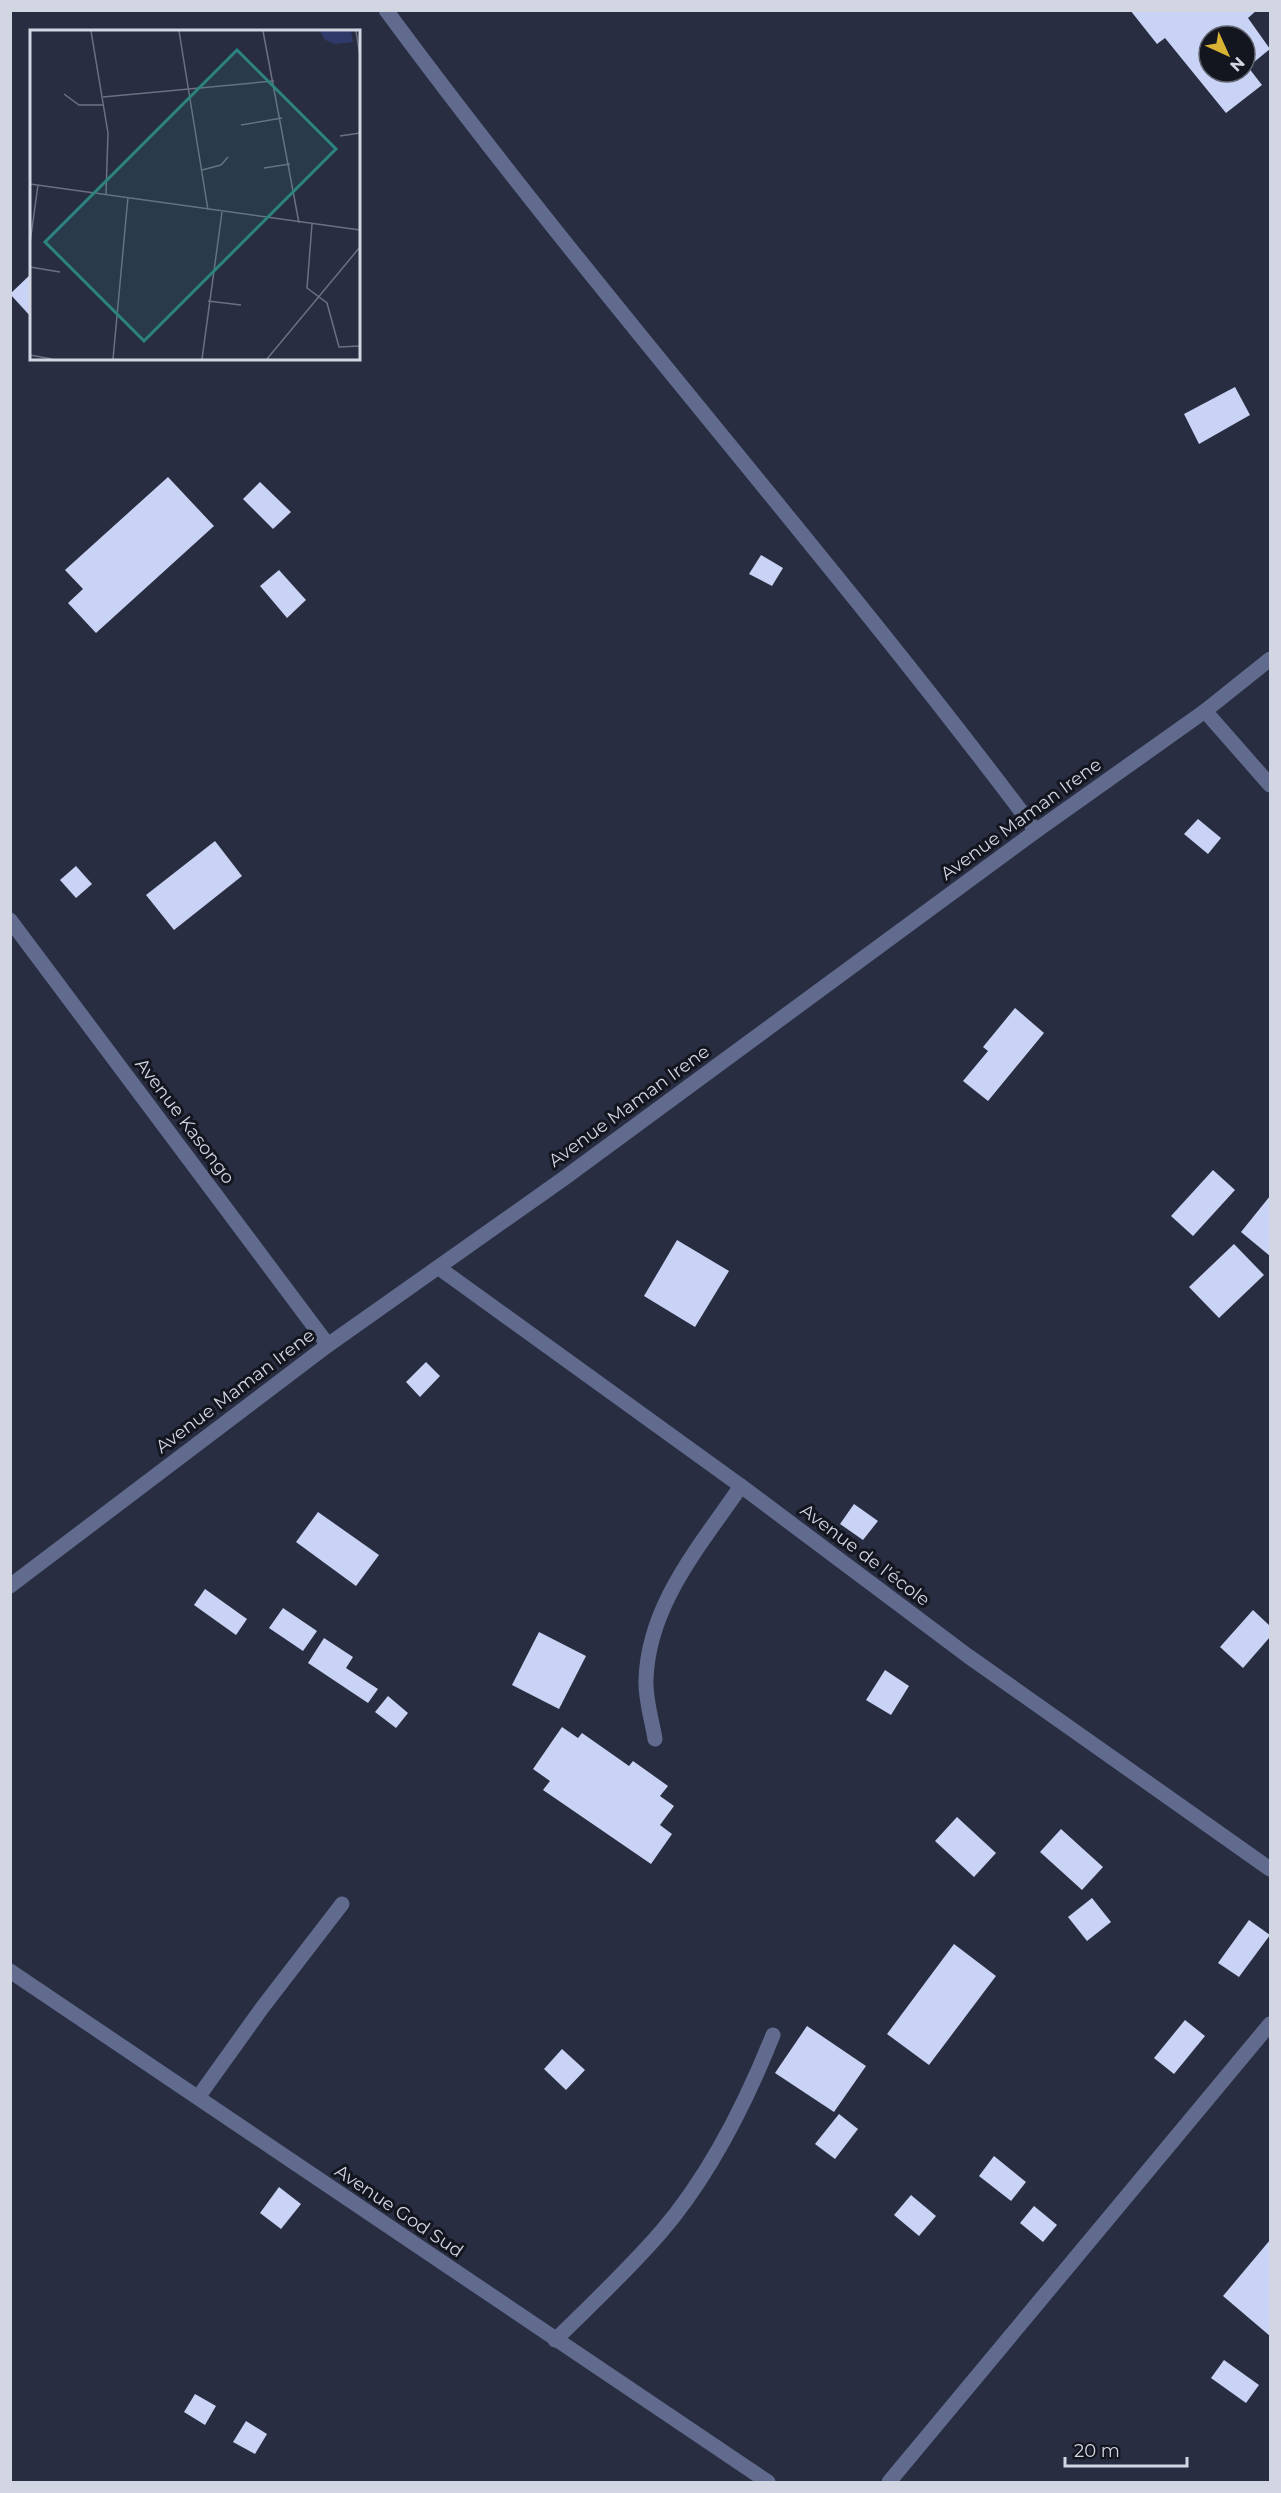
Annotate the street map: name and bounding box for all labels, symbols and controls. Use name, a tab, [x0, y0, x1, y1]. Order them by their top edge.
north arrow	[1197, 24, 1257, 84]
inset map	[30, 30, 360, 360]
text: N	[1226, 53, 1249, 76]
street label: Avenue Maman Irene	[936, 753, 1106, 885]
street label: Avenue Maman Irene	[544, 1040, 714, 1172]
street label: Avenue Kasongo	[131, 1054, 239, 1188]
street label: Avenue Maman Irene	[151, 1324, 319, 1458]
street label: Avenue de l'école	[796, 1499, 934, 1611]
street label: Avenue God Sud	[331, 2160, 467, 2262]
scale bar	[1065, 2430, 1186, 2468]
text: 20 m	[1074, 2440, 1120, 2462]

